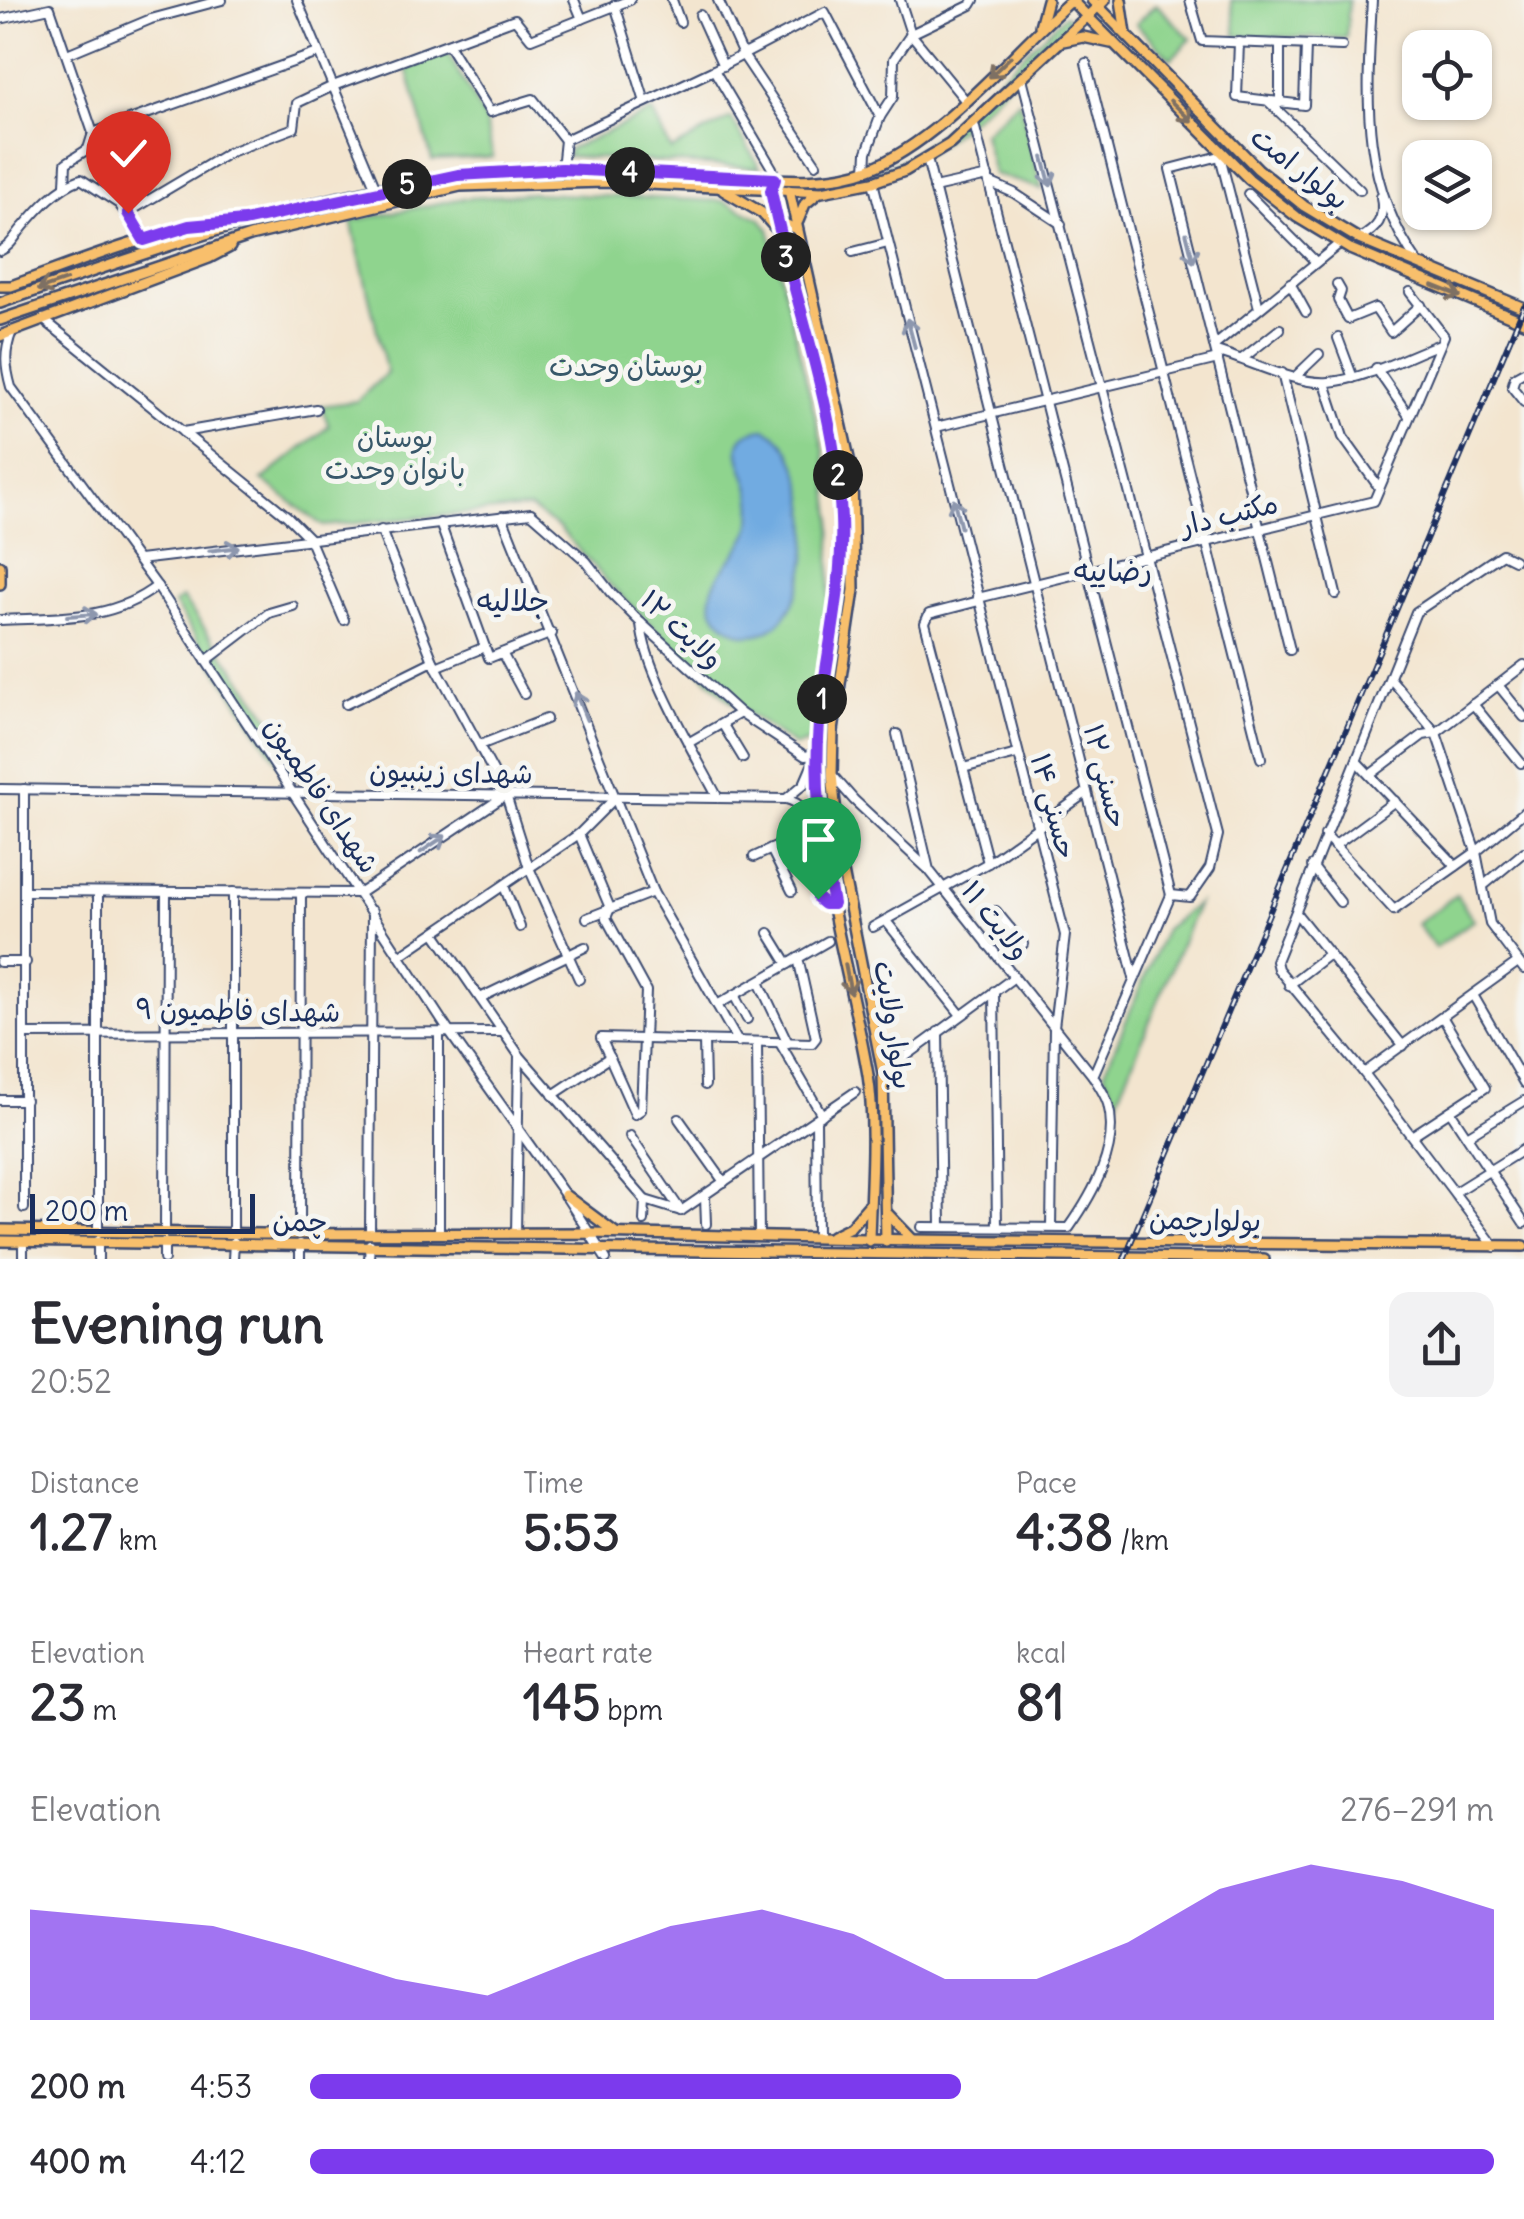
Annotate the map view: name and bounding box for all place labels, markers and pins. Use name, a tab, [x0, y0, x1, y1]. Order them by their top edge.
pin	[86, 111, 171, 214]
pin: 4	[605, 147, 655, 197]
pin: 5	[382, 159, 432, 209]
pin: 3	[761, 232, 811, 282]
pin: 2	[813, 450, 863, 500]
pin: 1	[797, 674, 847, 724]
pin	[776, 797, 861, 900]

